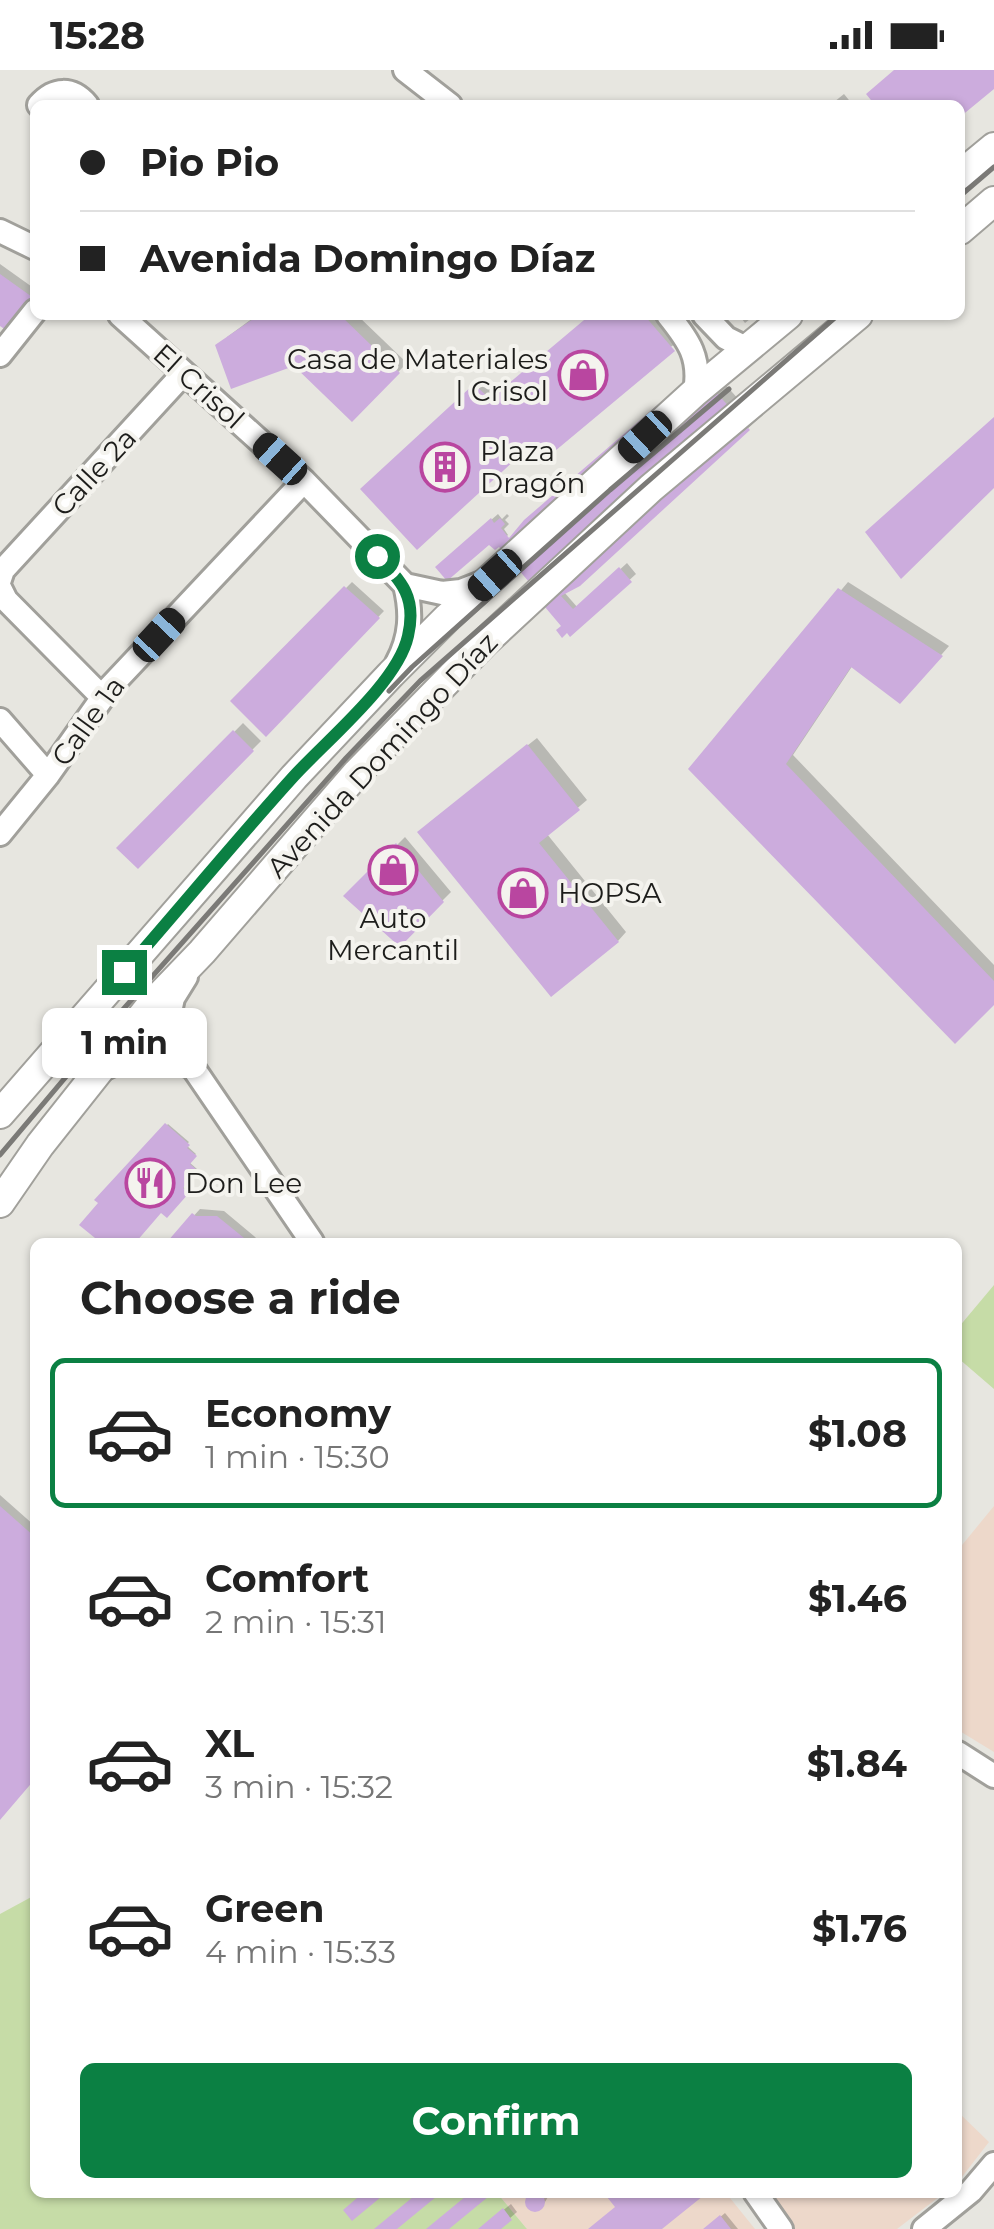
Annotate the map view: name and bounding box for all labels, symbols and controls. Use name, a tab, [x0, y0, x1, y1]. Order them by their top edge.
text: 15:28	[50, 12, 145, 59]
text: Pio Pio	[140, 139, 279, 186]
text: Avenida Domingo Díaz	[140, 235, 596, 282]
street label: El Crisol	[146, 336, 252, 436]
place label: Casa de Materiales | Crisol	[287, 342, 548, 408]
shop icon: Casa de Materiales | Crisol	[557, 349, 609, 401]
car	[613, 406, 677, 468]
street label: Calle 2a	[45, 421, 143, 523]
car	[248, 428, 312, 490]
place label: Plaza Dragón	[480, 434, 585, 500]
building icon: Plaza Dragón	[419, 441, 471, 493]
route start	[355, 534, 400, 579]
car	[463, 544, 527, 606]
car	[128, 603, 190, 667]
street label: Avenida Domingo Díaz	[260, 625, 504, 885]
street label: Calle 1a	[44, 670, 132, 772]
shop icon: Auto Mercantil	[367, 844, 419, 896]
shop icon: HOPSA	[497, 867, 549, 919]
place label: HOPSA	[558, 876, 663, 910]
place label: Auto Mercantil	[327, 901, 459, 967]
route end	[102, 950, 147, 995]
callout: 1 min	[42, 1007, 206, 1077]
text: 1 min	[81, 1023, 168, 1062]
restaurant icon: Don Lee	[124, 1157, 176, 1209]
place label: Don Lee	[185, 1166, 302, 1200]
text: Choose a ride	[80, 1270, 401, 1325]
icon: car	[85, 1388, 175, 1478]
text: Economy	[205, 1390, 391, 1437]
text: $1.08	[808, 1410, 907, 1457]
text: 1 min · 15:30	[205, 1437, 390, 1476]
icon: car	[85, 1553, 175, 1643]
text: Comfort	[205, 1555, 369, 1602]
text: $1.46	[808, 1575, 907, 1622]
text: 2 min · 15:31	[205, 1602, 387, 1641]
icon: car	[85, 1718, 175, 1808]
text: XL	[205, 1720, 254, 1767]
text: $1.84	[807, 1740, 907, 1787]
text: 3 min · 15:32	[205, 1767, 393, 1806]
icon: car	[85, 1883, 175, 1973]
text: Green	[205, 1885, 325, 1932]
text: $1.76	[812, 1905, 907, 1952]
text: 4 min · 15:33	[205, 1932, 396, 1971]
button: Confirm	[80, 2063, 912, 2178]

